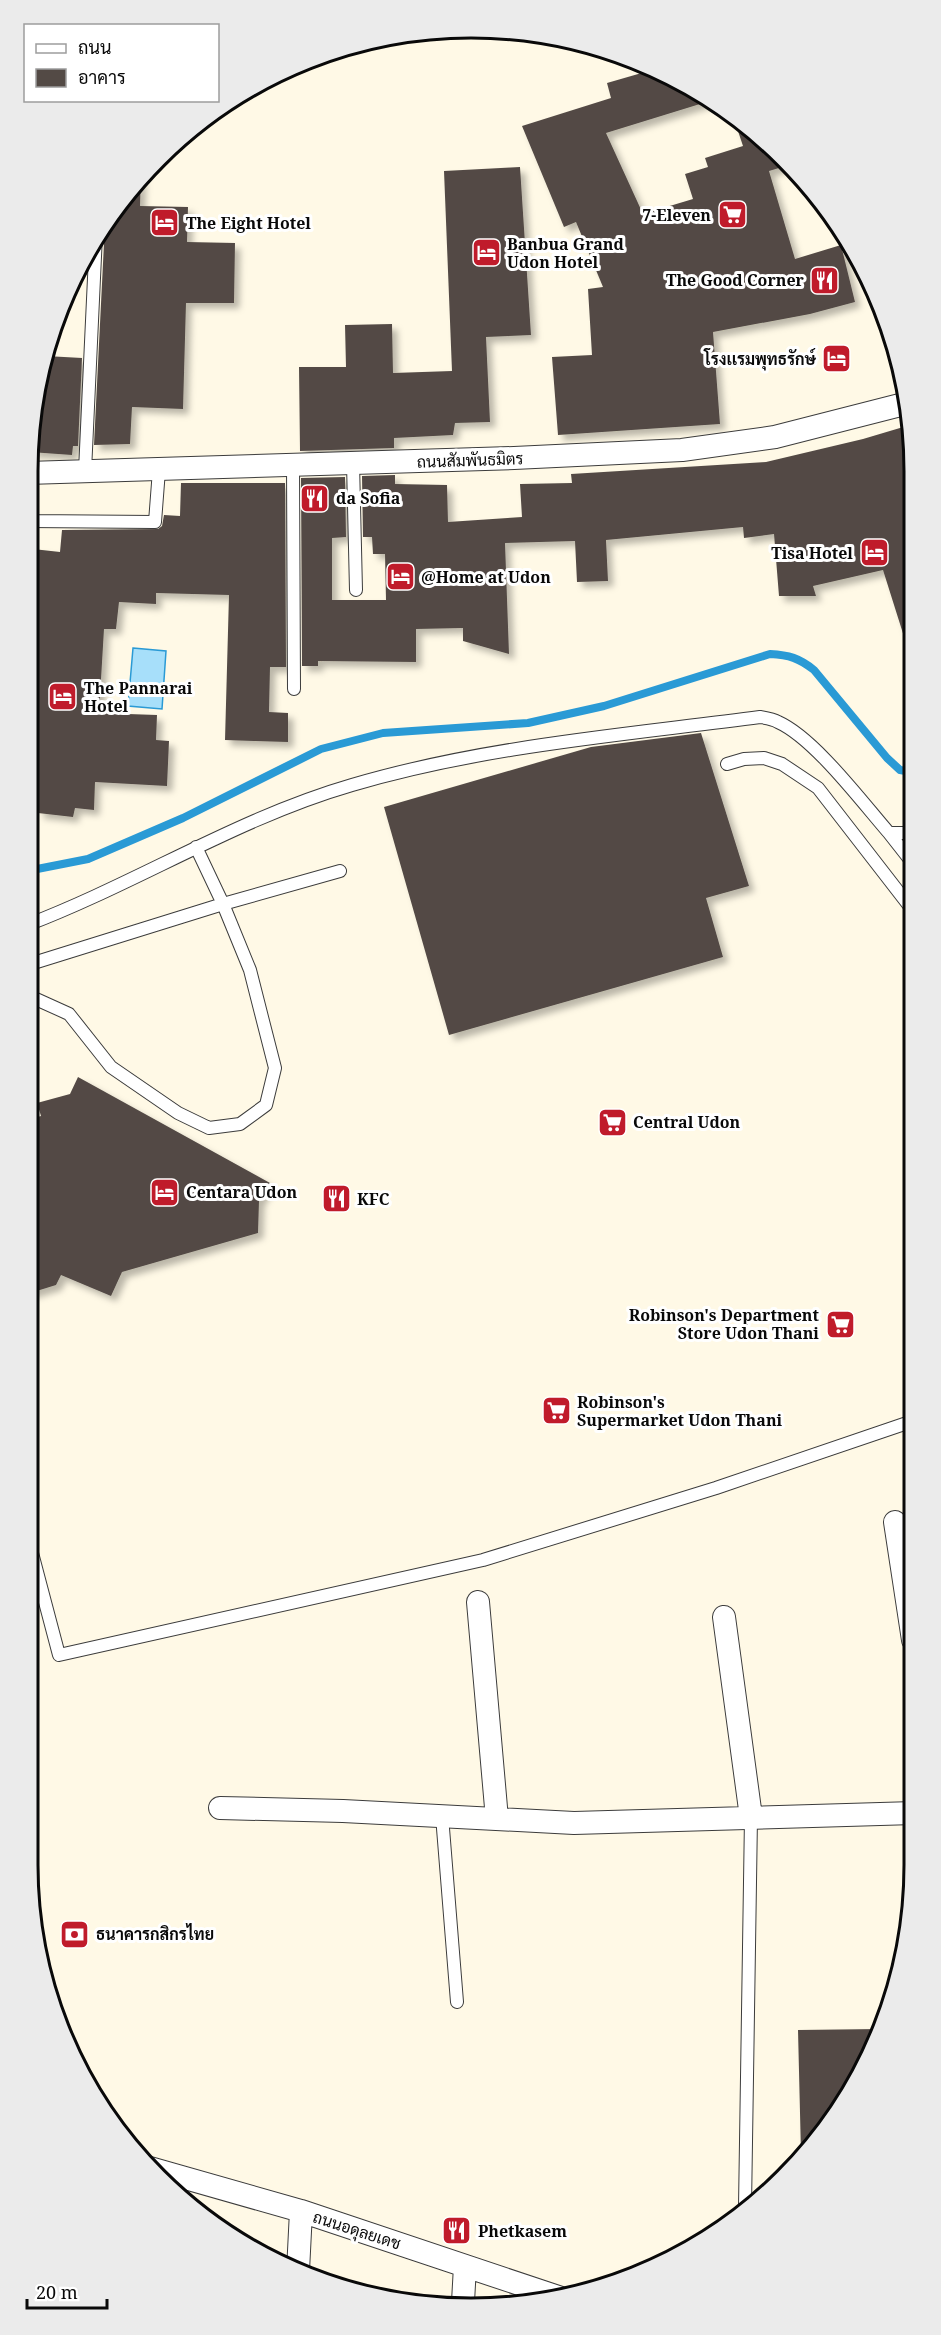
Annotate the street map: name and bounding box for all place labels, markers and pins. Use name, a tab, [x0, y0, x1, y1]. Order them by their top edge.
supermarket icon: 7-Eleven	[716, 199, 748, 231]
place label: 7-Eleven	[642, 204, 711, 226]
hotel icon: The Eight Hotel	[149, 207, 181, 239]
place label: The Eight Hotel	[186, 212, 311, 234]
place label: Banbua Grand Udon Hotel	[507, 233, 624, 273]
hotel icon: Banbua Grand Udon Hotel	[470, 237, 502, 269]
restaurant icon: The Good Corner	[809, 264, 841, 296]
place label: The Good Corner	[666, 269, 805, 291]
hotel icon: โรงเเรมพุทธรักษ์	[821, 343, 853, 375]
place label: โรงเเรมพุทธรักษ์	[703, 348, 817, 371]
restaurant icon: da Sofia	[299, 482, 331, 514]
place label: da Sofia	[336, 487, 401, 509]
hotel icon: Tisa Hotel	[858, 537, 890, 569]
place label: Tisa Hotel	[771, 542, 853, 564]
hotel icon: @Home at Udon	[384, 561, 416, 593]
place label: @Home at Udon	[421, 566, 551, 588]
place label: The Pannarai Hotel	[84, 677, 193, 717]
hotel icon: The Pannarai Hotel	[47, 681, 79, 713]
supermarket icon: Central Udon	[596, 1106, 628, 1138]
place label: Central Udon	[633, 1111, 741, 1133]
hotel icon: Centara Udon	[149, 1176, 181, 1208]
place label: Centara Udon	[186, 1181, 298, 1203]
restaurant icon: KFC	[320, 1183, 352, 1215]
place label: KFC	[357, 1188, 390, 1210]
place label: Robinson's Department Store Udon Thani	[629, 1304, 820, 1344]
supermarket icon: Robinson's Department Store Udon Thani	[824, 1308, 856, 1340]
place label: Robinson's Supermarket Udon Thani	[577, 1391, 783, 1431]
supermarket icon: Robinson's Supermarket Udon Thani	[540, 1395, 572, 1427]
bank icon: ธนาคารกสิกรไทย	[59, 1918, 91, 1950]
place label: ธนาคารกสิกรไทย	[96, 1923, 214, 1945]
restaurant icon: Phetkasem	[441, 2215, 473, 2247]
place label: Phetkasem	[478, 2220, 567, 2242]

